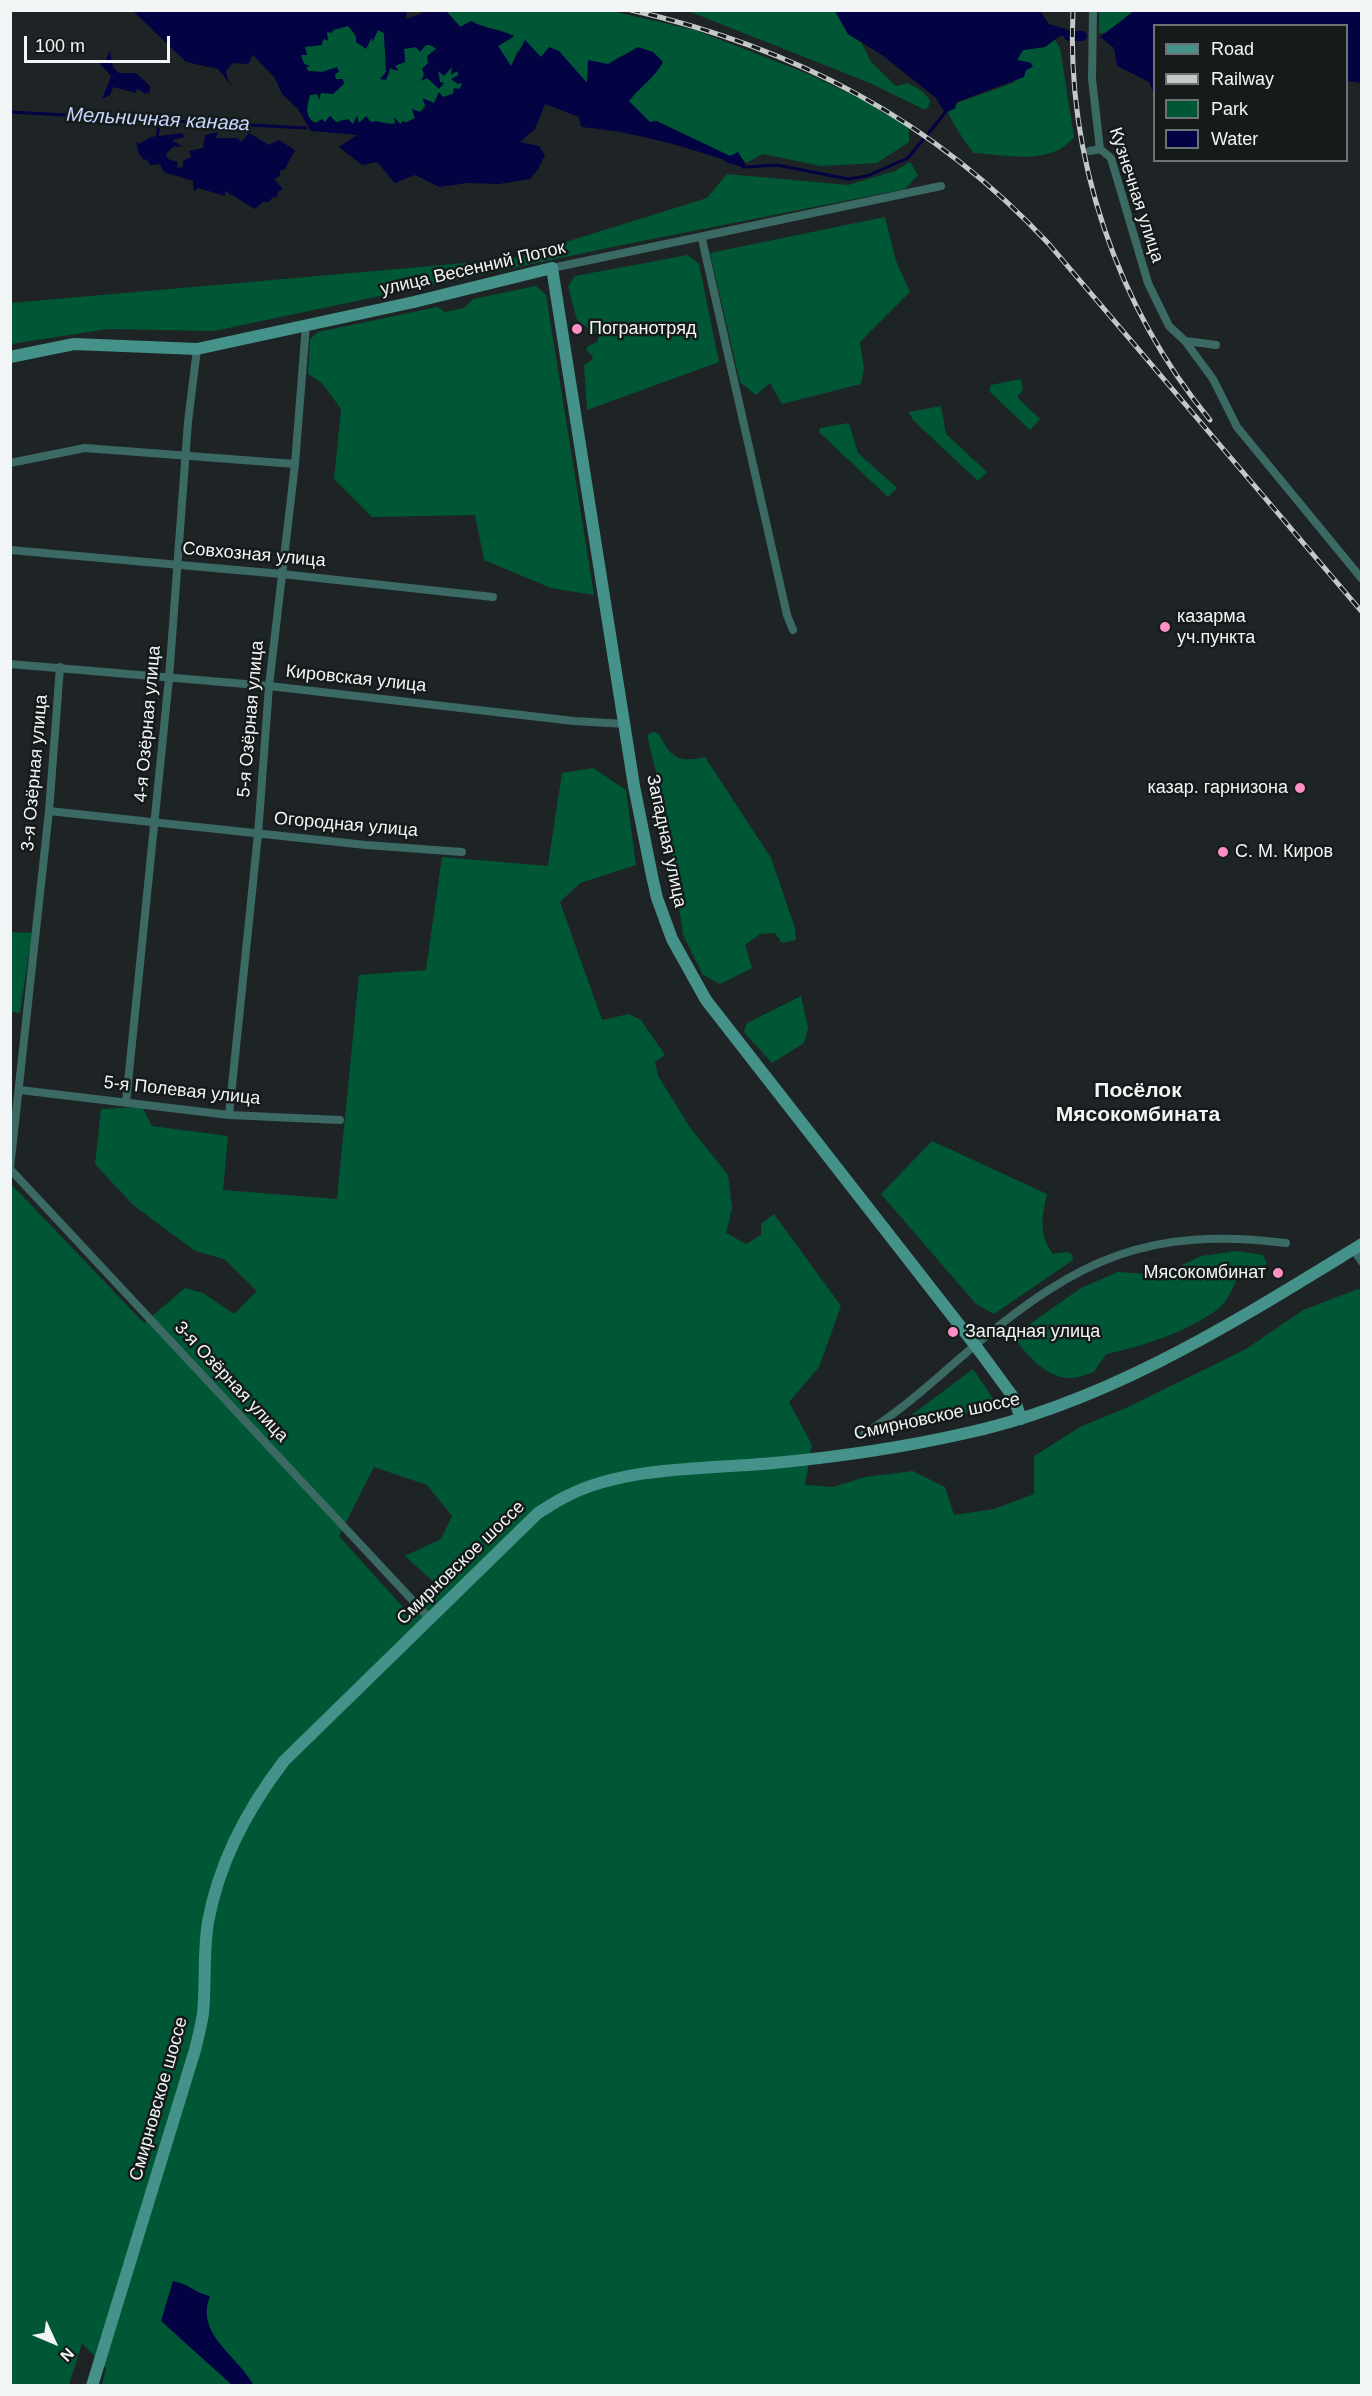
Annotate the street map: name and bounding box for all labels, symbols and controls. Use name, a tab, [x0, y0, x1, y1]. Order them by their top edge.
scale bar	[27, 24, 172, 62]
legend	[1153, 24, 1348, 162]
text: 100 m	[35, 36, 85, 56]
text: Road	[1211, 39, 1254, 59]
text: Railway	[1211, 69, 1274, 89]
text: Park	[1211, 99, 1248, 119]
water label: Мельничная канава	[66, 103, 250, 137]
street label: Кузнечная улица	[1104, 125, 1168, 265]
text: Water	[1211, 129, 1258, 149]
street label: улица Весенний Поток	[379, 237, 567, 301]
place label: Погранотряд	[589, 318, 696, 340]
marker: Погранотряд	[570, 322, 584, 336]
street label: Совхозная улица	[182, 538, 326, 572]
place label: казарма уч.пункта	[1177, 606, 1255, 648]
marker: казарма уч.пункта	[1158, 620, 1172, 634]
street label: 5-я Озёрная улица	[233, 640, 269, 798]
street label: 4-я Озёрная улица	[130, 645, 166, 803]
street label: Кировская улица	[285, 661, 427, 697]
street label: 3-я Озёрная улица	[17, 694, 53, 852]
street label: Западная улица	[641, 773, 691, 909]
place label: казар. гарнизона	[1147, 777, 1288, 799]
marker: казар. гарнизона	[1293, 781, 1307, 795]
street label: Огородная улица	[273, 808, 419, 842]
place label: С. М. Киров	[1235, 841, 1333, 863]
marker: С. М. Киров	[1216, 845, 1230, 859]
street label: 5-я Полевая улица	[103, 1072, 261, 1110]
district label: Посёлок Мясокомбината	[1056, 1078, 1220, 1128]
place label: Мясокомбинат	[1144, 1262, 1266, 1284]
marker: Мясокомбинат	[1271, 1266, 1285, 1280]
street label: 3-я Озёрная улица	[169, 1317, 293, 1447]
place label: Западная улица	[965, 1321, 1100, 1343]
marker: Западная улица	[946, 1325, 960, 1339]
street label: Смирновское шоссе	[852, 1389, 1022, 1445]
street label: Смирновское шоссе	[393, 1496, 529, 1630]
street label: Смирновское шоссе	[125, 2015, 193, 2183]
north arrow	[24, 2312, 84, 2372]
text: N	[57, 2345, 77, 2365]

